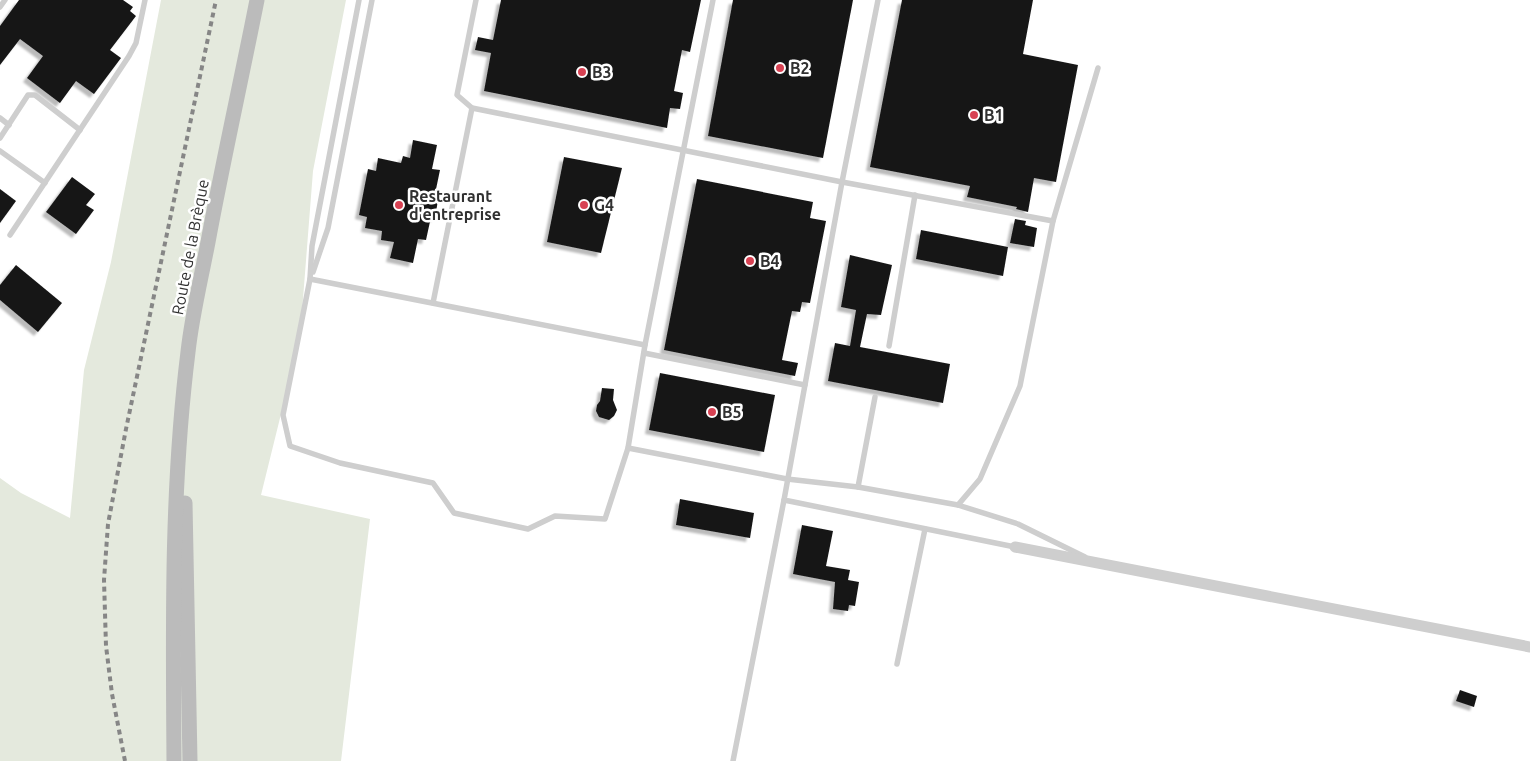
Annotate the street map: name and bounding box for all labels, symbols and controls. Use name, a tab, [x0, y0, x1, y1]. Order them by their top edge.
place label: B2	[790, 59, 810, 77]
marker: B2	[774, 62, 786, 74]
place label: B3	[592, 63, 612, 81]
marker: B3	[576, 66, 588, 78]
place label: B1	[984, 106, 1004, 124]
marker: B1	[968, 109, 980, 121]
street label: Route de la Brèque	[168, 178, 212, 316]
place label: Restaurant d'entreprise	[409, 187, 501, 223]
place label: G4	[594, 196, 614, 214]
marker: Restaurant d'entreprise	[393, 199, 405, 211]
marker: G4	[578, 199, 590, 211]
place label: B4	[760, 252, 780, 270]
marker: B4	[744, 255, 756, 267]
place label: B5	[722, 403, 742, 421]
marker: B5	[706, 406, 718, 418]

